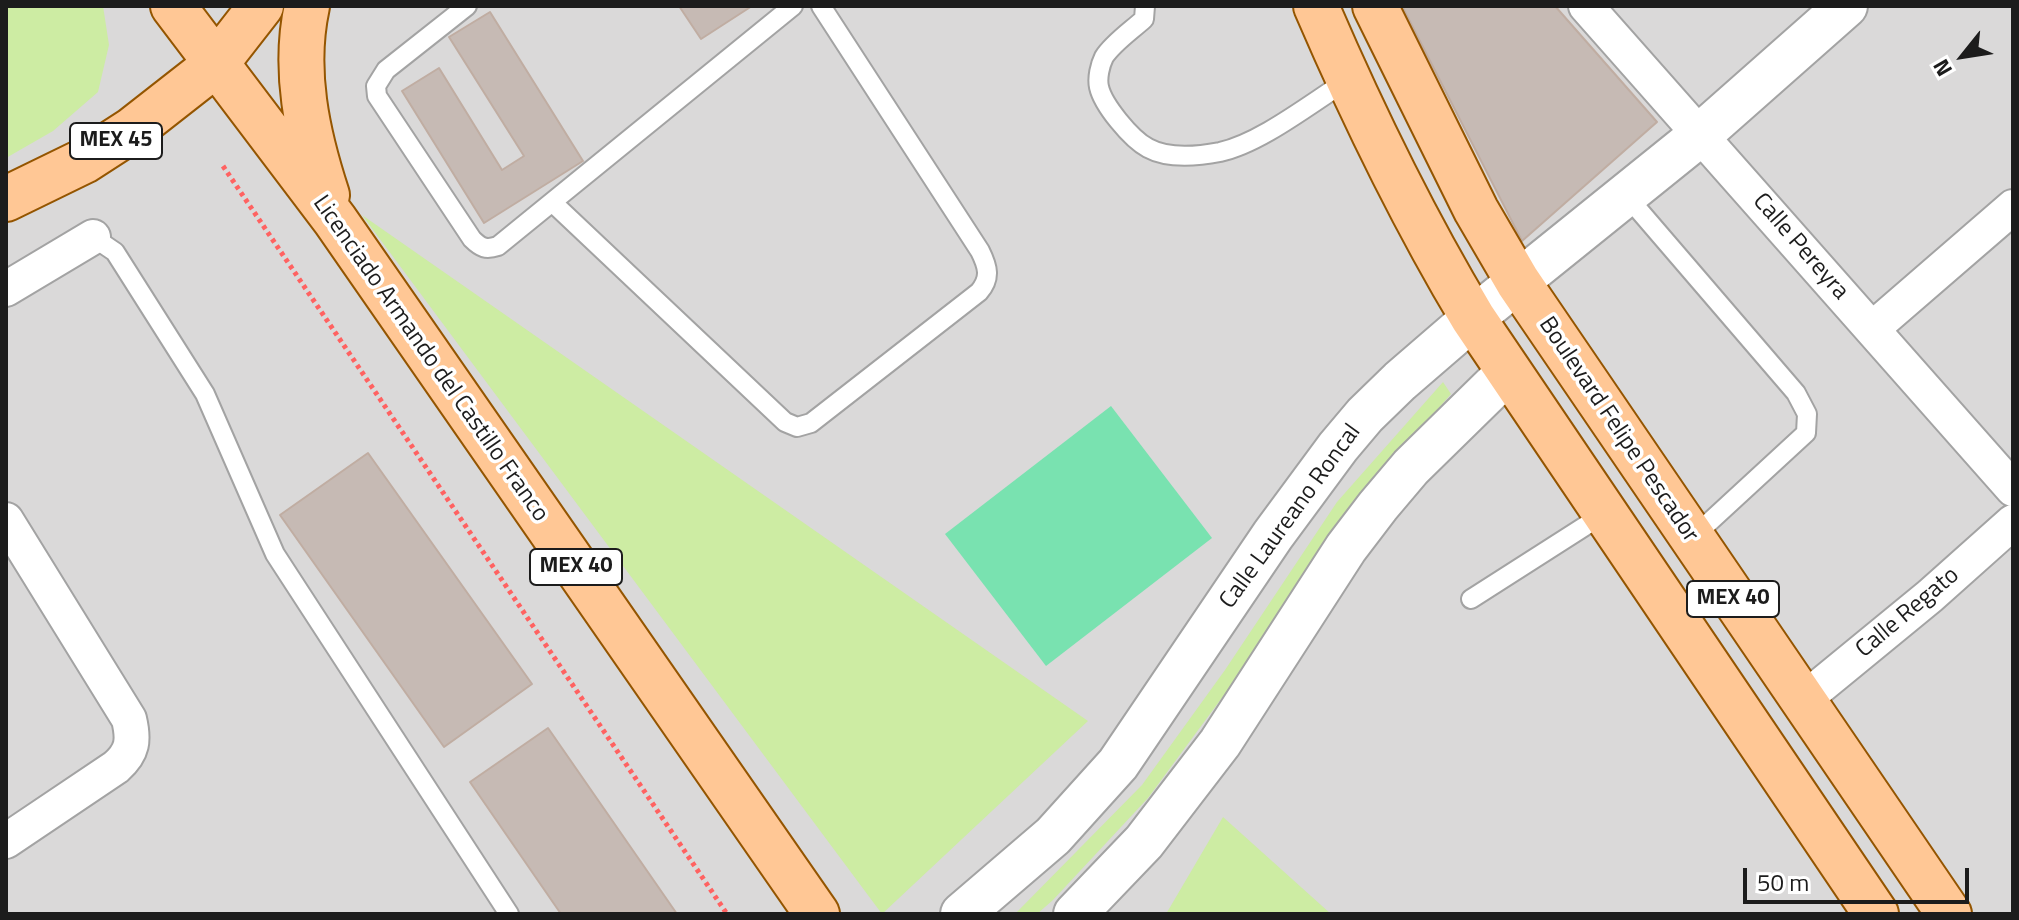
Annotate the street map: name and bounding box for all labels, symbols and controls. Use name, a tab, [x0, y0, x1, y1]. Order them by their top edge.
north arrow	[1923, 16, 2003, 96]
text: N	[1924, 53, 1961, 83]
road number: MEX 45	[70, 123, 162, 159]
street label: Calle Pereyra	[1746, 188, 1854, 306]
street label: Licenciado Armando del Castillo Franco	[306, 190, 554, 528]
street label: Boulevard Felipe Pescador	[1532, 312, 1704, 548]
street label: Calle Laureano Roncal	[1214, 419, 1368, 615]
road number: MEX 40	[530, 549, 622, 585]
street label: Calle Regato	[1851, 562, 1965, 664]
road number: MEX 40	[1687, 581, 1779, 617]
scale bar	[1747, 852, 1973, 902]
text: 50 m	[1757, 864, 1809, 900]

